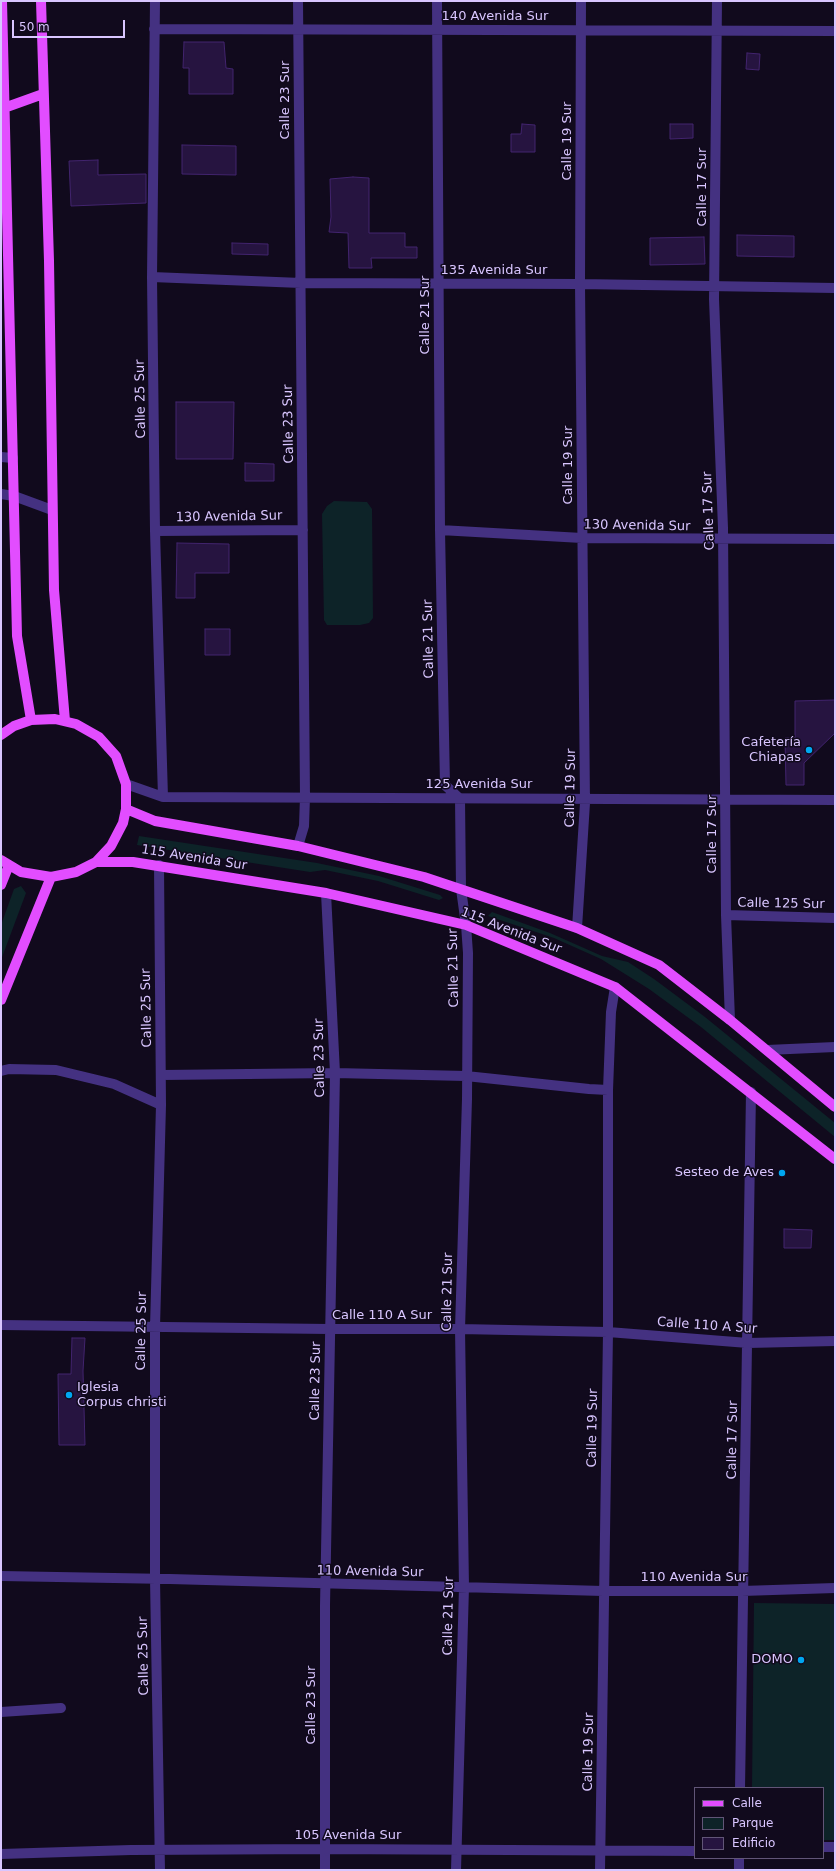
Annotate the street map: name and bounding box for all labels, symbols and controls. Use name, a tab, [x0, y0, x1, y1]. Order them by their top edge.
street label: 140 Avenida Sur	[442, 9, 548, 25]
scale bar	[14, 12, 127, 38]
text: 50 m	[19, 20, 50, 34]
street label: Calle 23 Sur	[278, 61, 294, 139]
street label: Calle 19 Sur	[560, 102, 576, 180]
street label: Calle 17 Sur	[695, 148, 711, 226]
street label: 135 Avenida Sur	[441, 263, 547, 279]
street label: Calle 21 Sur	[418, 276, 434, 354]
street label: Calle 25 Sur	[133, 359, 149, 439]
street label: Calle 23 Sur	[281, 384, 297, 464]
street label: Calle 19 Sur	[561, 426, 577, 504]
street label: Calle 17 Sur	[700, 471, 718, 551]
street label: 130 Avenida Sur	[175, 508, 283, 526]
street label: 130 Avenida Sur	[583, 517, 691, 535]
street label: Calle 21 Sur	[421, 599, 437, 679]
place label: Cafetería Chiapas	[741, 735, 801, 766]
marker: Cafetería Chiapas	[804, 745, 814, 755]
street label: Calle 19 Sur	[563, 748, 579, 828]
street label: 125 Avenida Sur	[426, 777, 532, 793]
street label: Calle 17 Sur	[705, 795, 721, 873]
street label: 115 Avenida Sur	[140, 842, 248, 874]
street label: Calle 125 Sur	[737, 895, 825, 913]
street label: 115 Avenida Sur	[458, 905, 564, 957]
street label: Calle 21 Sur	[446, 928, 462, 1008]
street label: Calle 25 Sur	[139, 968, 155, 1048]
street label: Calle 23 Sur	[312, 1018, 328, 1098]
place label: Sesteo de Aves	[675, 1165, 774, 1181]
marker: Sesteo de Aves	[777, 1168, 787, 1178]
street label: Calle 21 Sur	[440, 1252, 456, 1332]
street label: Calle 25 Sur	[134, 1291, 150, 1371]
street label: Calle 110 A Sur	[332, 1308, 432, 1324]
street label: Calle 110 A Sur	[656, 1315, 758, 1337]
street label: Calle 23 Sur	[308, 1341, 324, 1421]
place label: Iglesia Corpus christi	[77, 1380, 167, 1411]
street label: Calle 19 Sur	[585, 1388, 601, 1468]
marker: Iglesia Corpus christi	[64, 1390, 74, 1400]
street label: Calle 17 Sur	[725, 1400, 741, 1480]
street label: 110 Avenida Sur	[316, 1563, 424, 1581]
street label: 110 Avenida Sur	[641, 1570, 747, 1586]
street label: Calle 21 Sur	[441, 1576, 457, 1656]
street label: Calle 25 Sur	[136, 1616, 152, 1696]
place label: DOMO	[751, 1652, 793, 1668]
marker: DOMO	[796, 1655, 806, 1665]
street label: Calle 23 Sur	[304, 1666, 320, 1744]
street label: Calle 19 Sur	[581, 1712, 597, 1792]
legend	[694, 1787, 824, 1859]
text: Calle	[732, 1796, 762, 1810]
text: Parque	[732, 1816, 773, 1830]
street label: 105 Avenida Sur	[295, 1828, 401, 1844]
text: Edificio	[732, 1836, 775, 1850]

